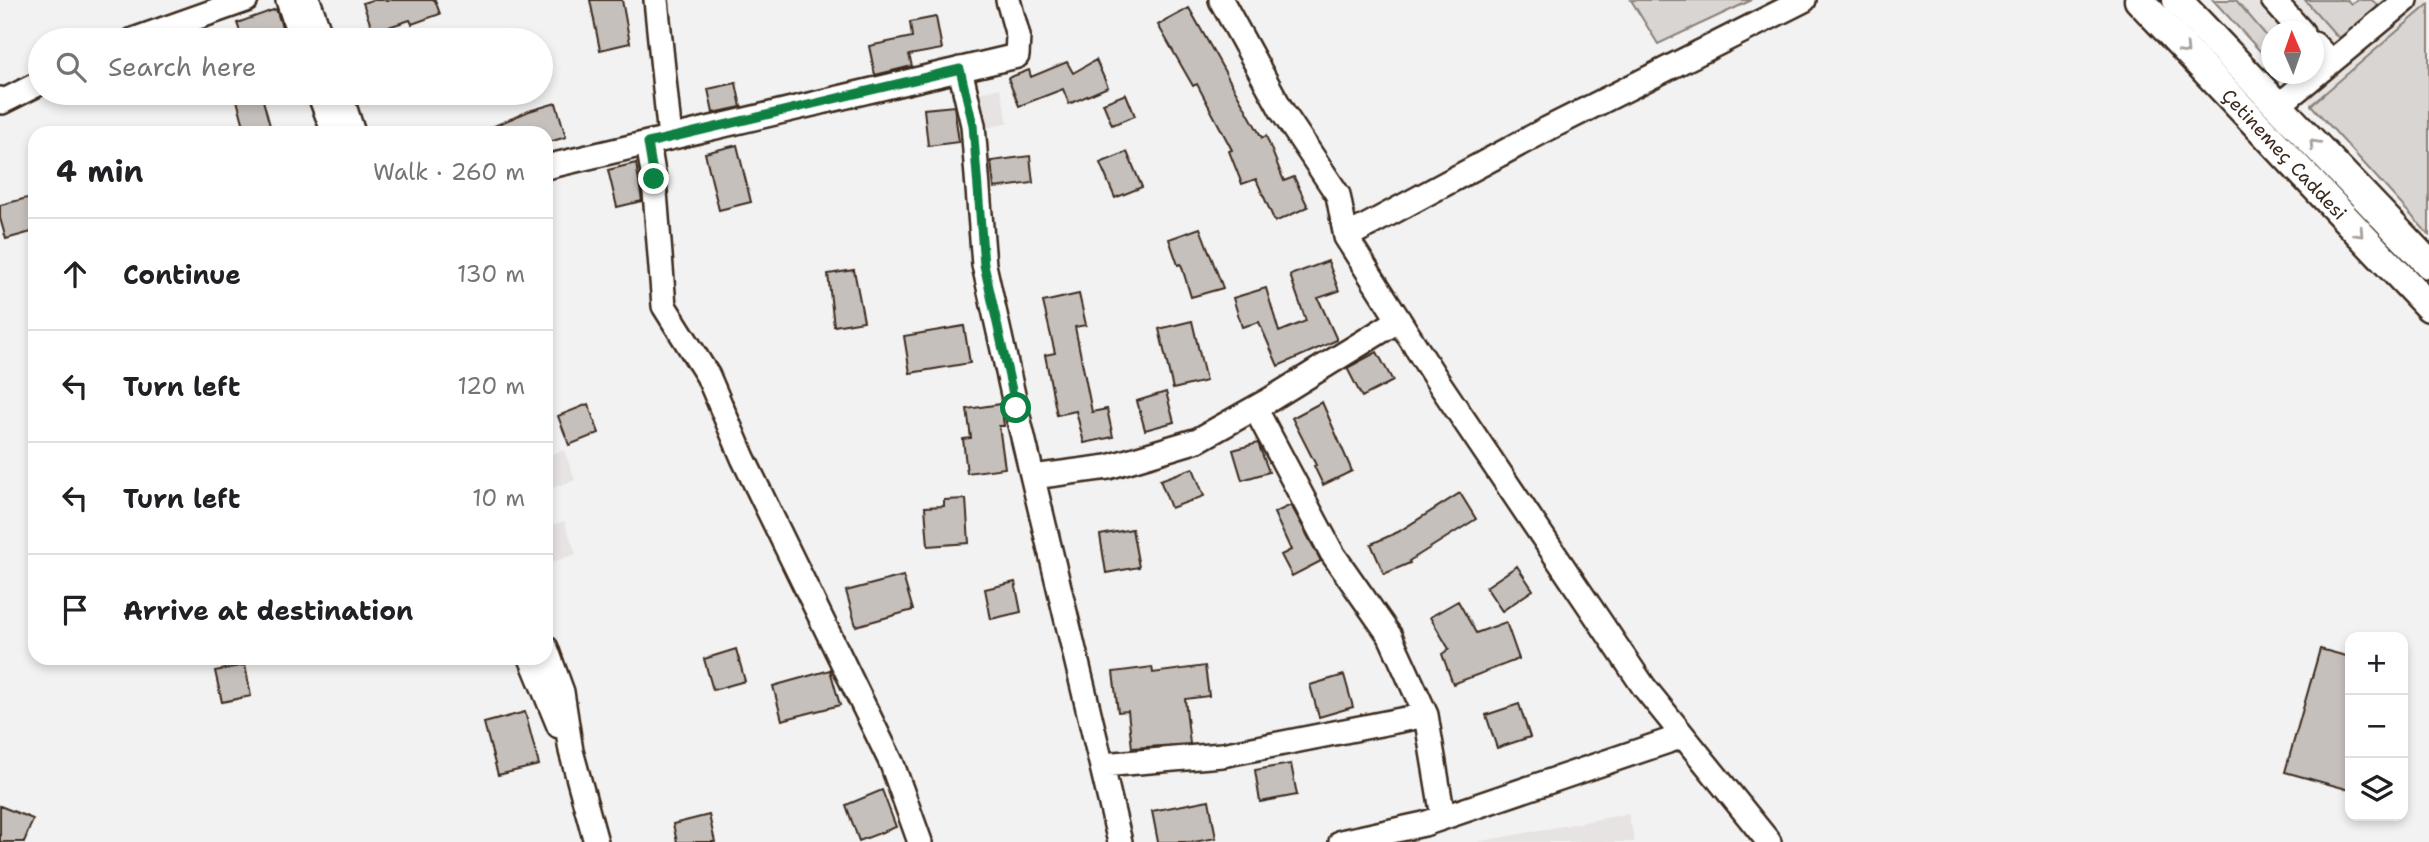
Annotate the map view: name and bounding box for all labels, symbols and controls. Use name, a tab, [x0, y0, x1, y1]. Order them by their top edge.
north arrow	[2261, 21, 2324, 84]
search box	[28, 28, 553, 105]
one-way arrow	[2177, 41, 2190, 54]
icon: search	[52, 48, 90, 86]
text: Search here	[108, 49, 257, 84]
street label: Çetinemeç Caddesi	[2216, 83, 2352, 225]
one-way arrow	[2309, 139, 2322, 152]
text: 4 min	[56, 151, 143, 192]
text: Walk · 260 m	[373, 157, 525, 187]
route end	[638, 163, 669, 194]
one-way arrow	[2350, 225, 2363, 238]
icon: ahead	[56, 255, 94, 293]
text: Continue	[123, 257, 241, 292]
text: 130 m	[457, 259, 525, 289]
icon: left	[56, 367, 94, 405]
text: Turn left	[123, 369, 240, 404]
text: 120 m	[457, 371, 525, 401]
route start	[1000, 392, 1031, 423]
icon: left	[56, 479, 94, 517]
text: Turn left	[123, 481, 240, 516]
text: 10 m	[472, 483, 525, 513]
icon: arrive	[56, 591, 94, 629]
text: Arrive at destination	[123, 593, 413, 628]
map controls	[2345, 632, 2408, 821]
button: +	[2345, 632, 2408, 695]
button: −	[2345, 695, 2408, 758]
button: layers	[2345, 758, 2408, 821]

